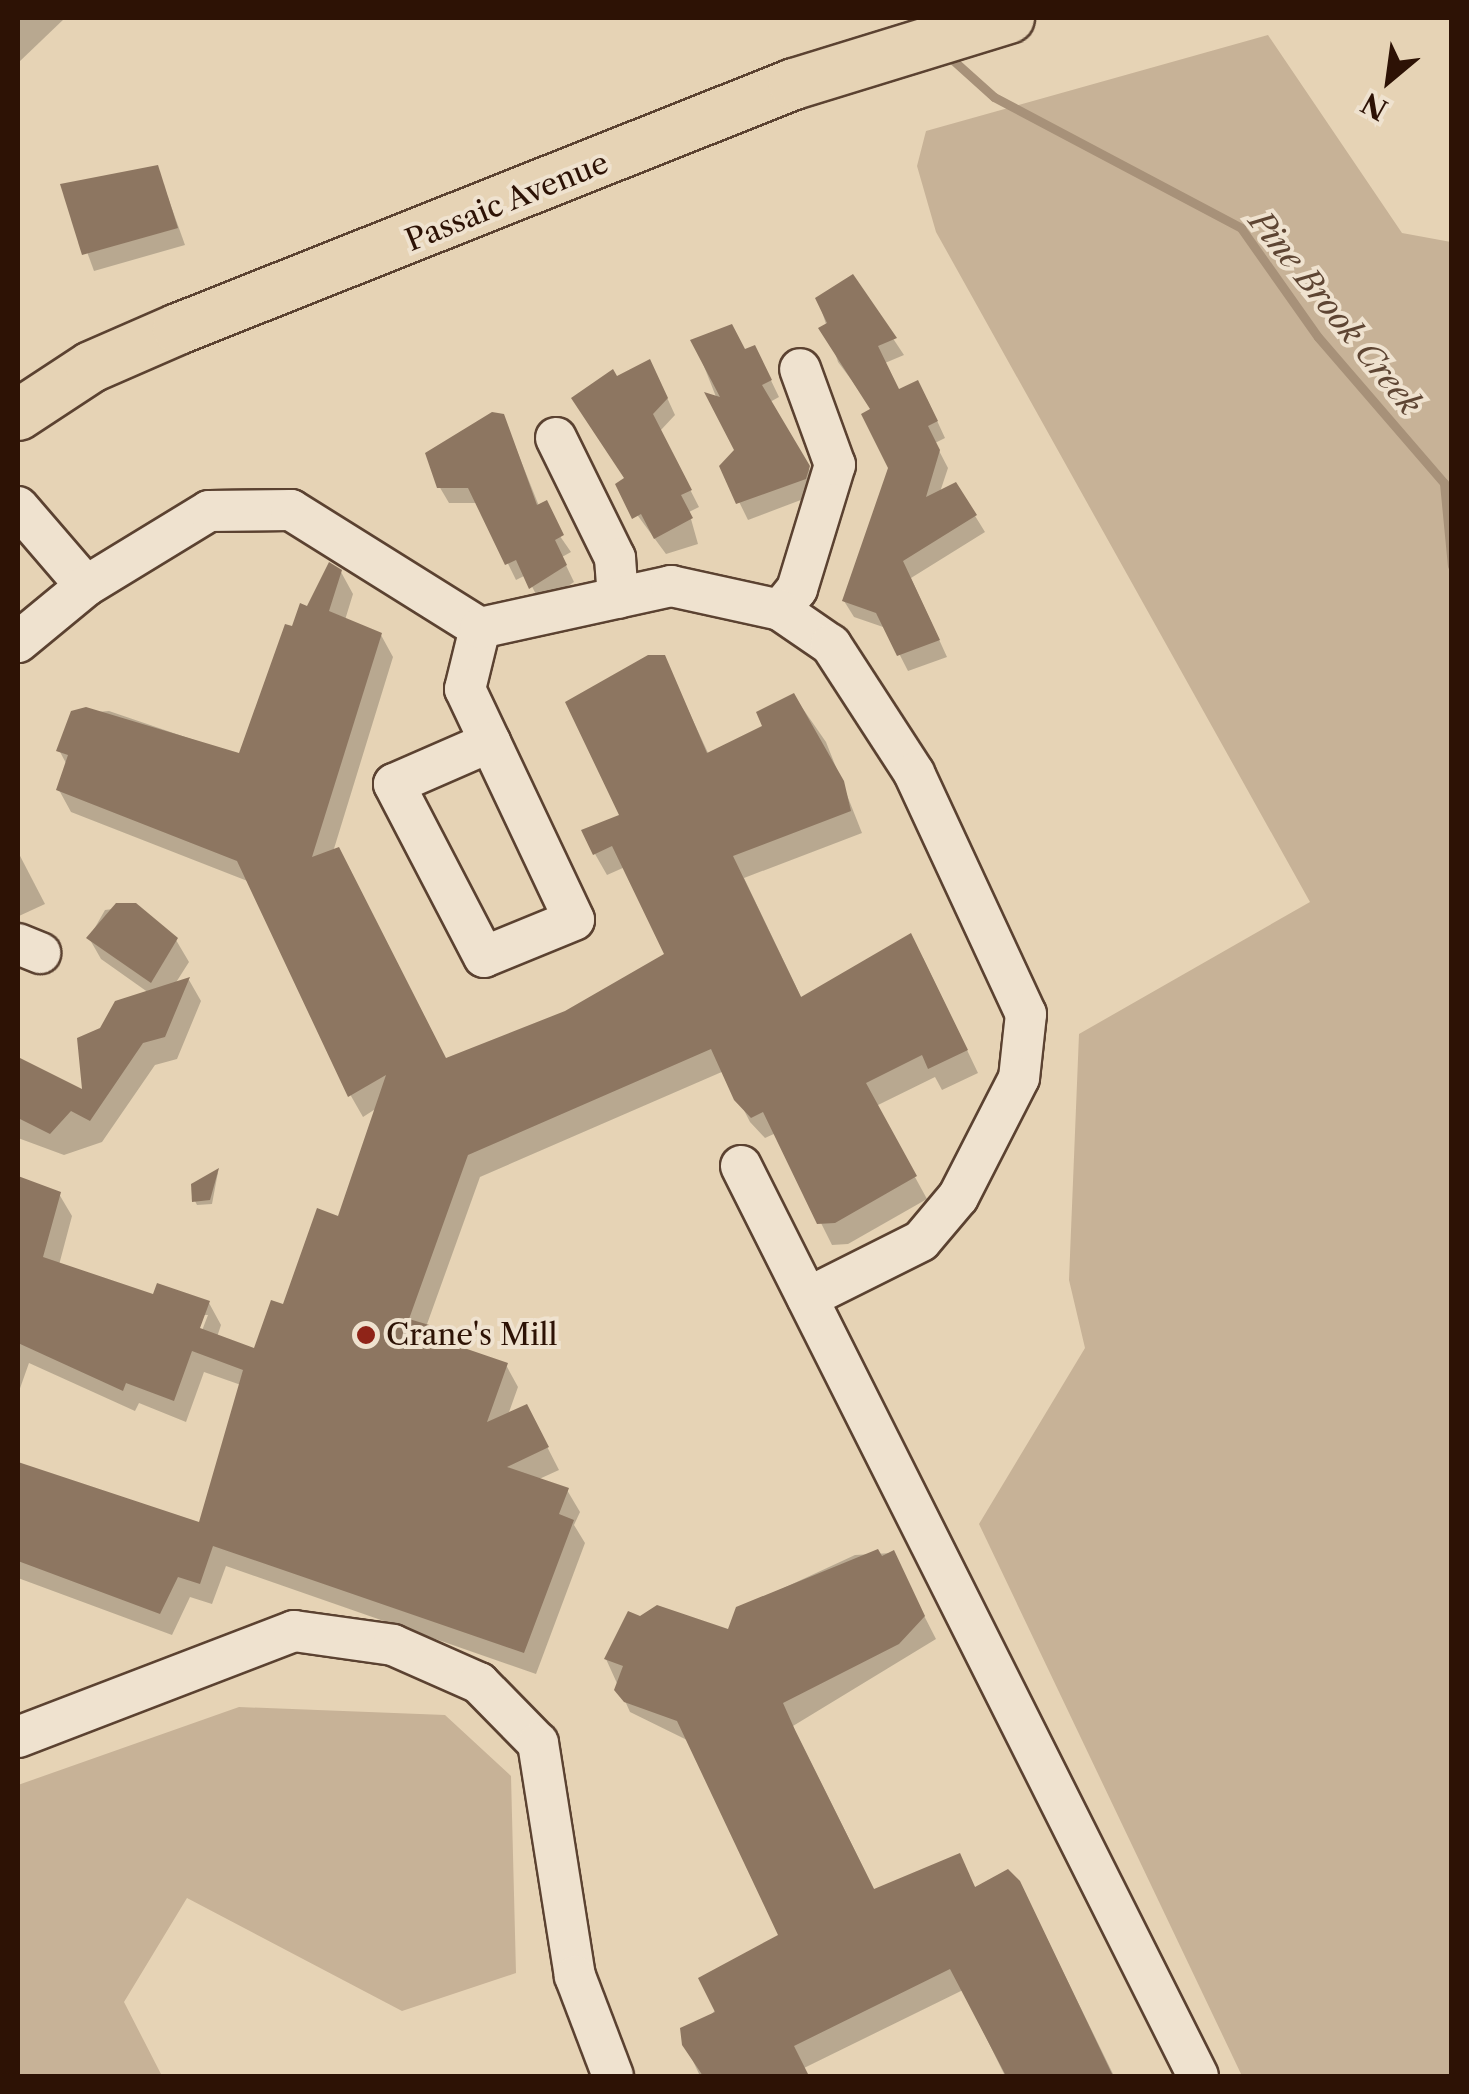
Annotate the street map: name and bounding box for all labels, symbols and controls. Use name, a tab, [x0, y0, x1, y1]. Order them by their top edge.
north arrow	[1339, 30, 1439, 130]
text: N	[1356, 85, 1393, 127]
street label: Passaic Avenue	[400, 145, 614, 259]
water label: Pine Brook Creek	[1241, 203, 1429, 423]
place label: Crane's Mill	[386, 1317, 557, 1353]
marker: Crane's Mill	[355, 1324, 377, 1346]

